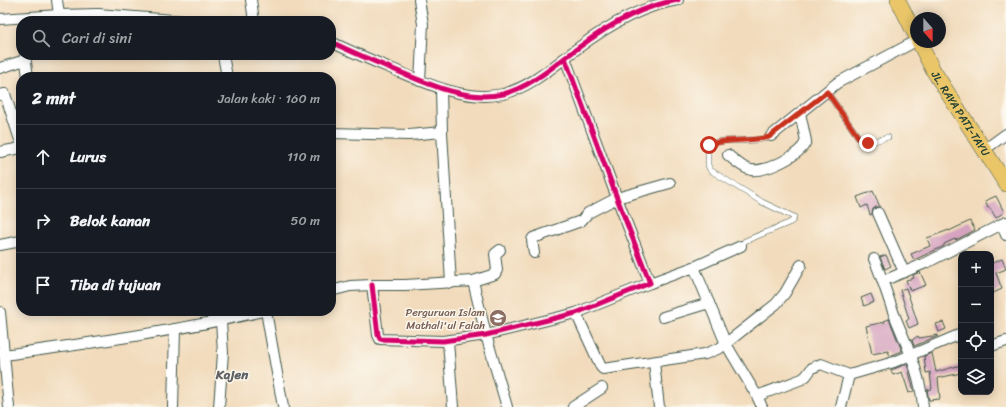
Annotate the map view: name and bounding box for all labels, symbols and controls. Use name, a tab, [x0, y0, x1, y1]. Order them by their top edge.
north arrow	[910, 12, 946, 48]
search box	[16, 16, 336, 60]
text: Cari di sini	[62, 25, 132, 51]
icon: search	[30, 27, 52, 49]
street label: JL. RAYA PATI-TAYU	[925, 67, 995, 160]
text: 2 mnt	[32, 83, 75, 113]
text: Jalan kaki · 160 m	[218, 87, 320, 110]
route end	[859, 134, 877, 152]
route start	[700, 136, 718, 154]
text: Lurus	[70, 144, 106, 170]
text: 110 m	[287, 145, 320, 168]
icon: ahead	[32, 146, 54, 168]
text: Belok kanan	[70, 208, 150, 234]
text: 50 m	[290, 209, 320, 232]
icon: right	[32, 210, 54, 232]
map controls	[958, 251, 994, 395]
button: +	[958, 251, 994, 287]
text: Tiba di tujuan	[70, 272, 161, 298]
icon: arrive	[32, 274, 54, 296]
button: −	[958, 287, 994, 323]
place label: Perguruan Islam Mathali'ul Falah	[405, 303, 486, 335]
school or university icon: Perguruan Islam Mathali'ul Falah	[488, 308, 508, 328]
button: locate	[958, 323, 994, 359]
button: layers	[958, 359, 994, 395]
district label: Kajen	[215, 363, 249, 386]

